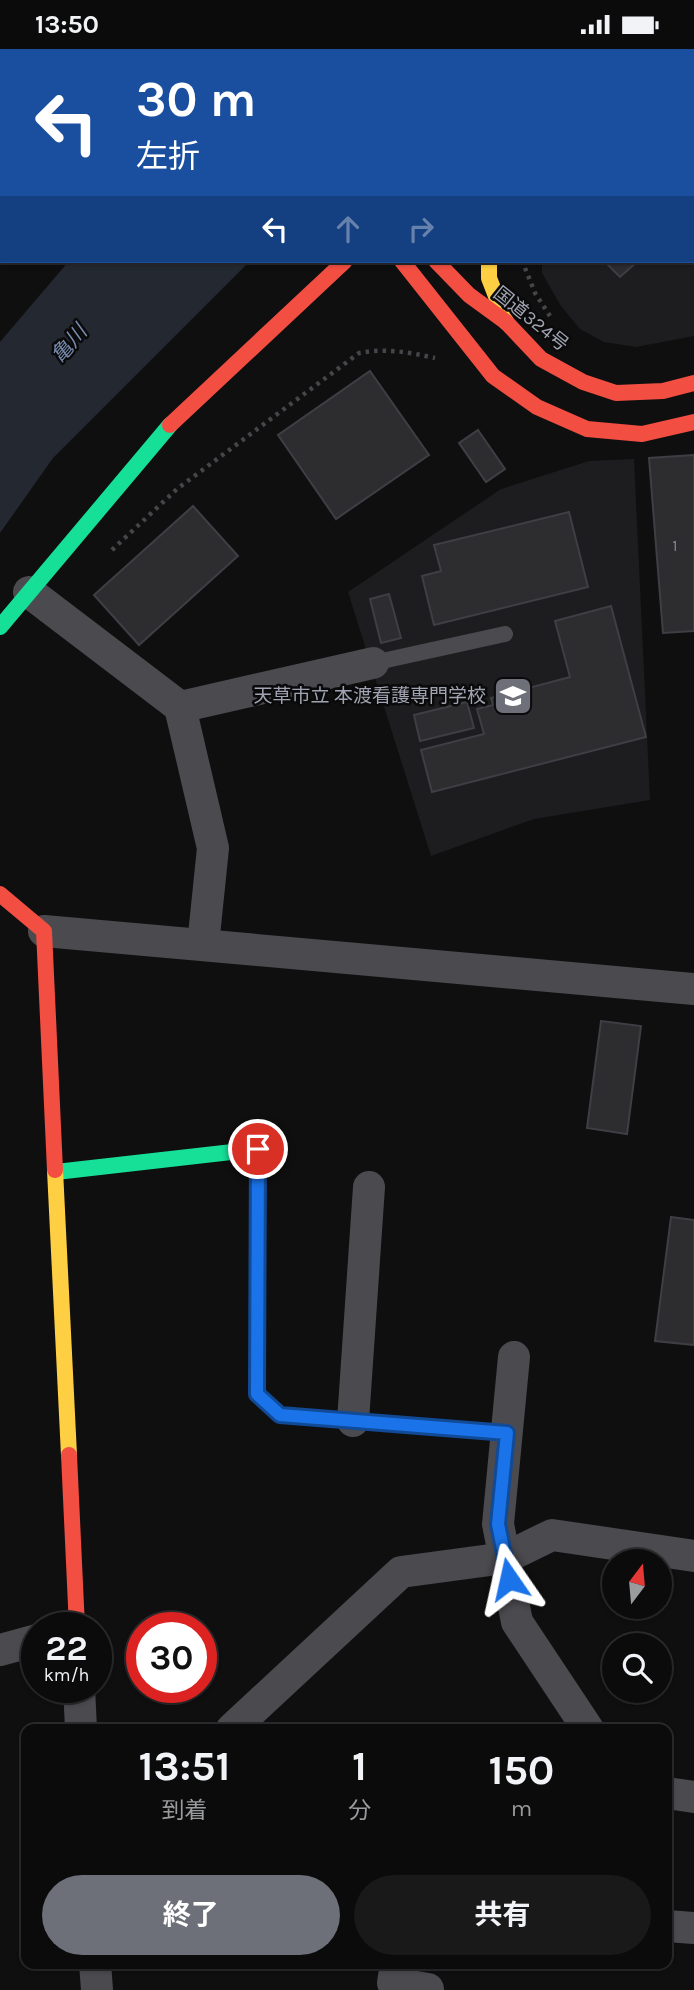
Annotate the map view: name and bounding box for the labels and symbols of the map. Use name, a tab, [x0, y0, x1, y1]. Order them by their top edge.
street label: 国道324号	[489, 282, 573, 356]
water label: 亀川	[46, 319, 93, 368]
house number: 1	[672, 536, 678, 555]
school or university icon: 天草市立 本渡看護専門学校	[492, 675, 534, 717]
place label: 天草市立 本渡看護専門学校	[253, 685, 486, 707]
pin	[228, 1119, 288, 1179]
position arrow	[472, 1542, 546, 1616]
north arrow	[602, 1549, 672, 1619]
speed limit sign: 30	[126, 1612, 217, 1703]

